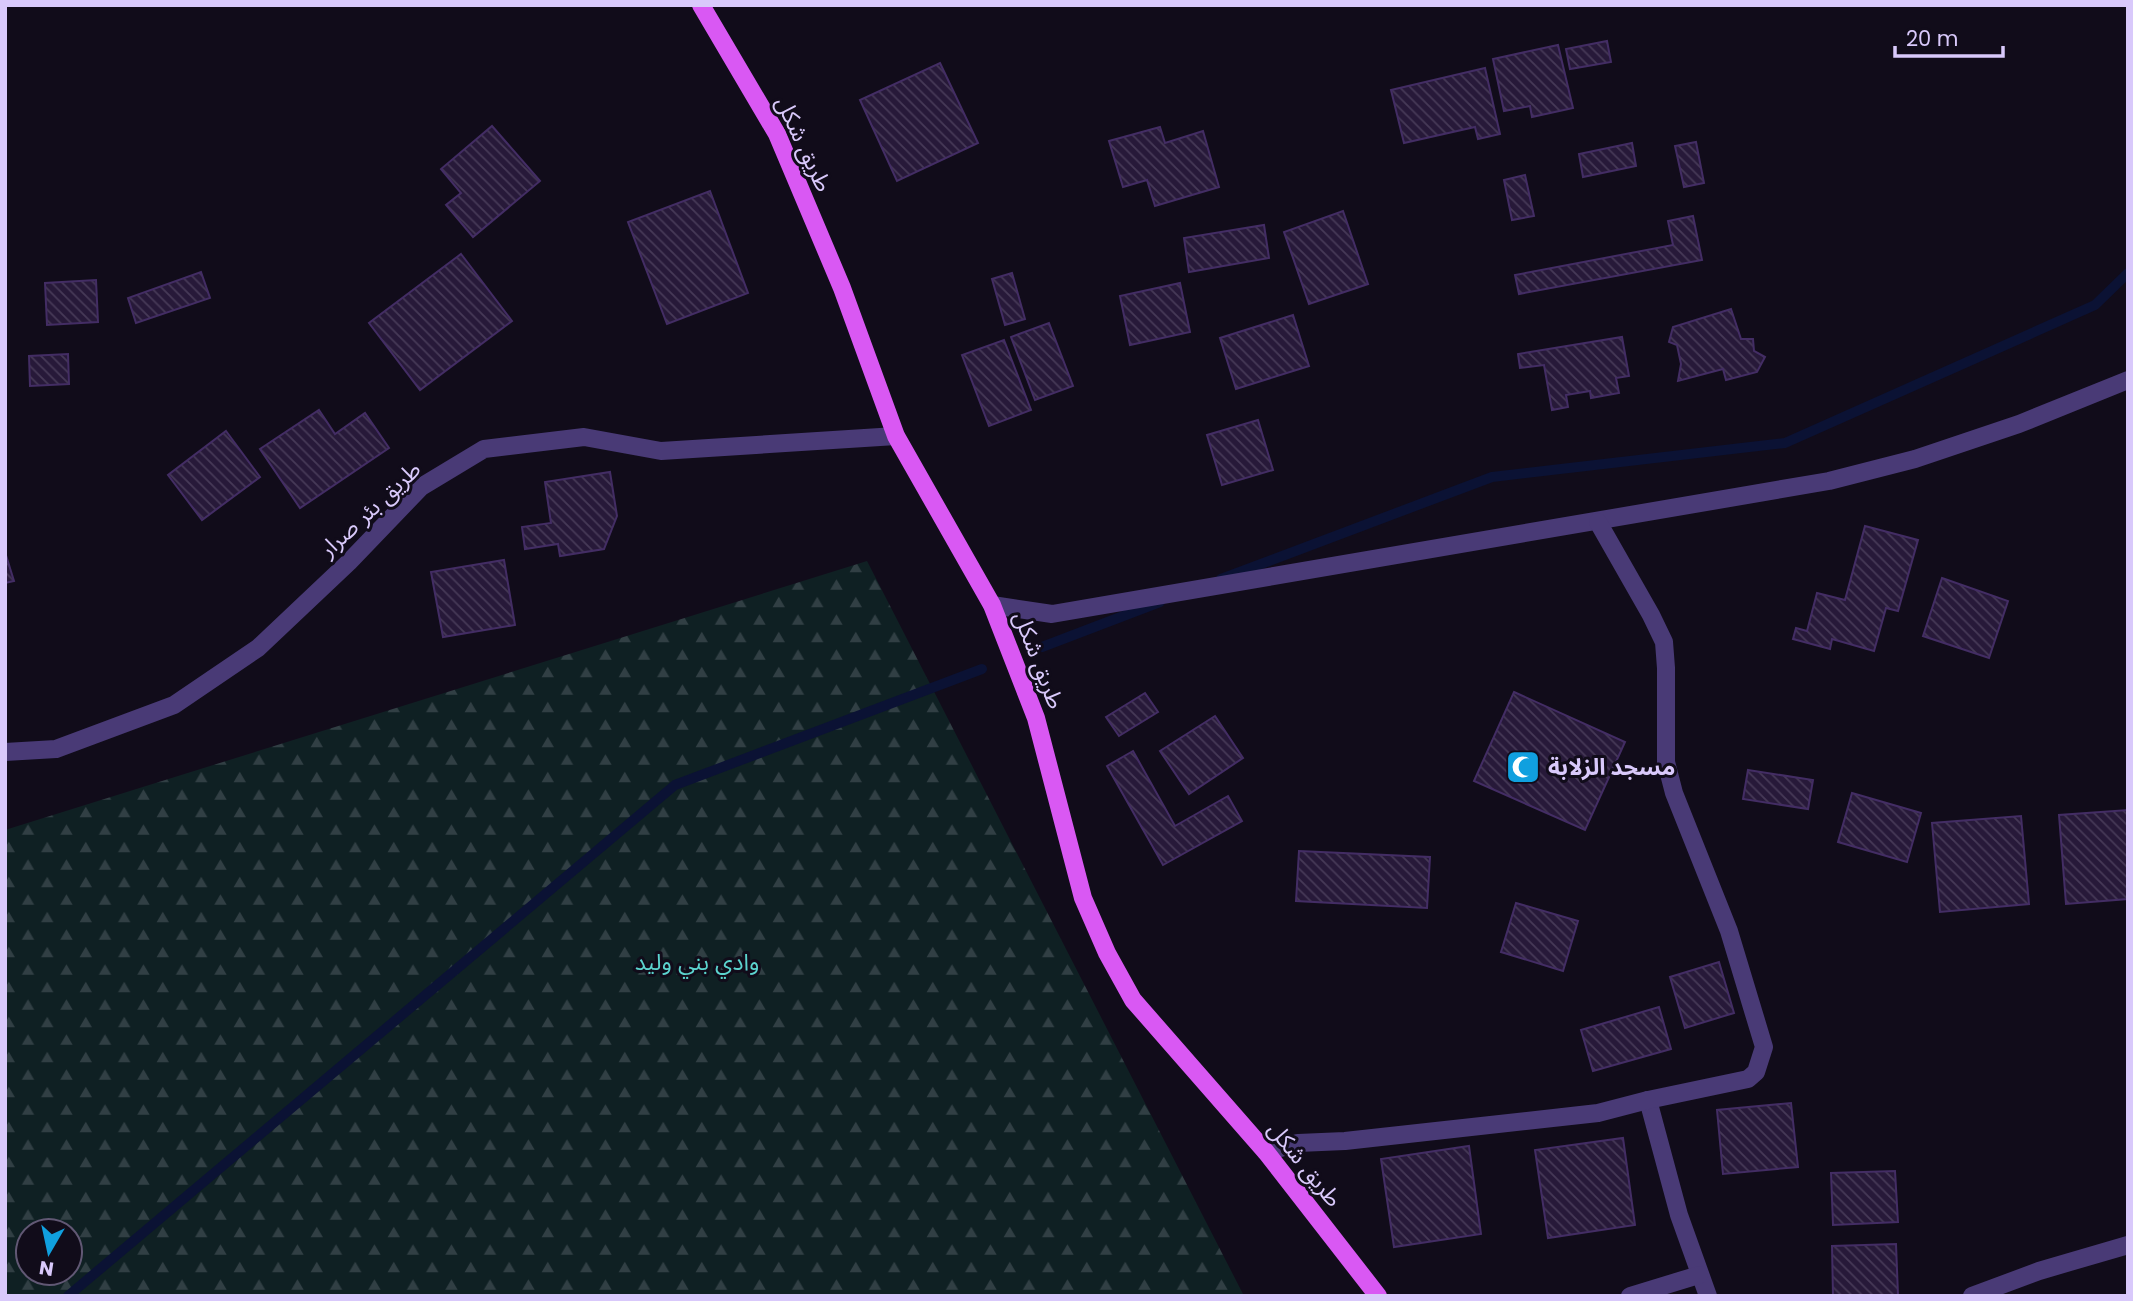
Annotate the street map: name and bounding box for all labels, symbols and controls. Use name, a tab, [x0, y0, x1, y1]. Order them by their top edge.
scale bar	[1895, 14, 2004, 58]
text: 20 m	[1906, 24, 1959, 53]
street label: طريق شكل	[768, 91, 840, 197]
street label: طريق بئر صرار	[311, 454, 428, 565]
street label: طريق شكل	[1006, 607, 1072, 713]
mosque icon: مسجد الزلابة	[1504, 748, 1542, 786]
place label: مسجد الزلابة	[1548, 751, 1675, 783]
park label: وادي بني وليد	[635, 946, 759, 979]
street label: طريق شكل	[1260, 1114, 1350, 1214]
north arrow	[14, 1217, 84, 1287]
text: N	[37, 1254, 56, 1283]

